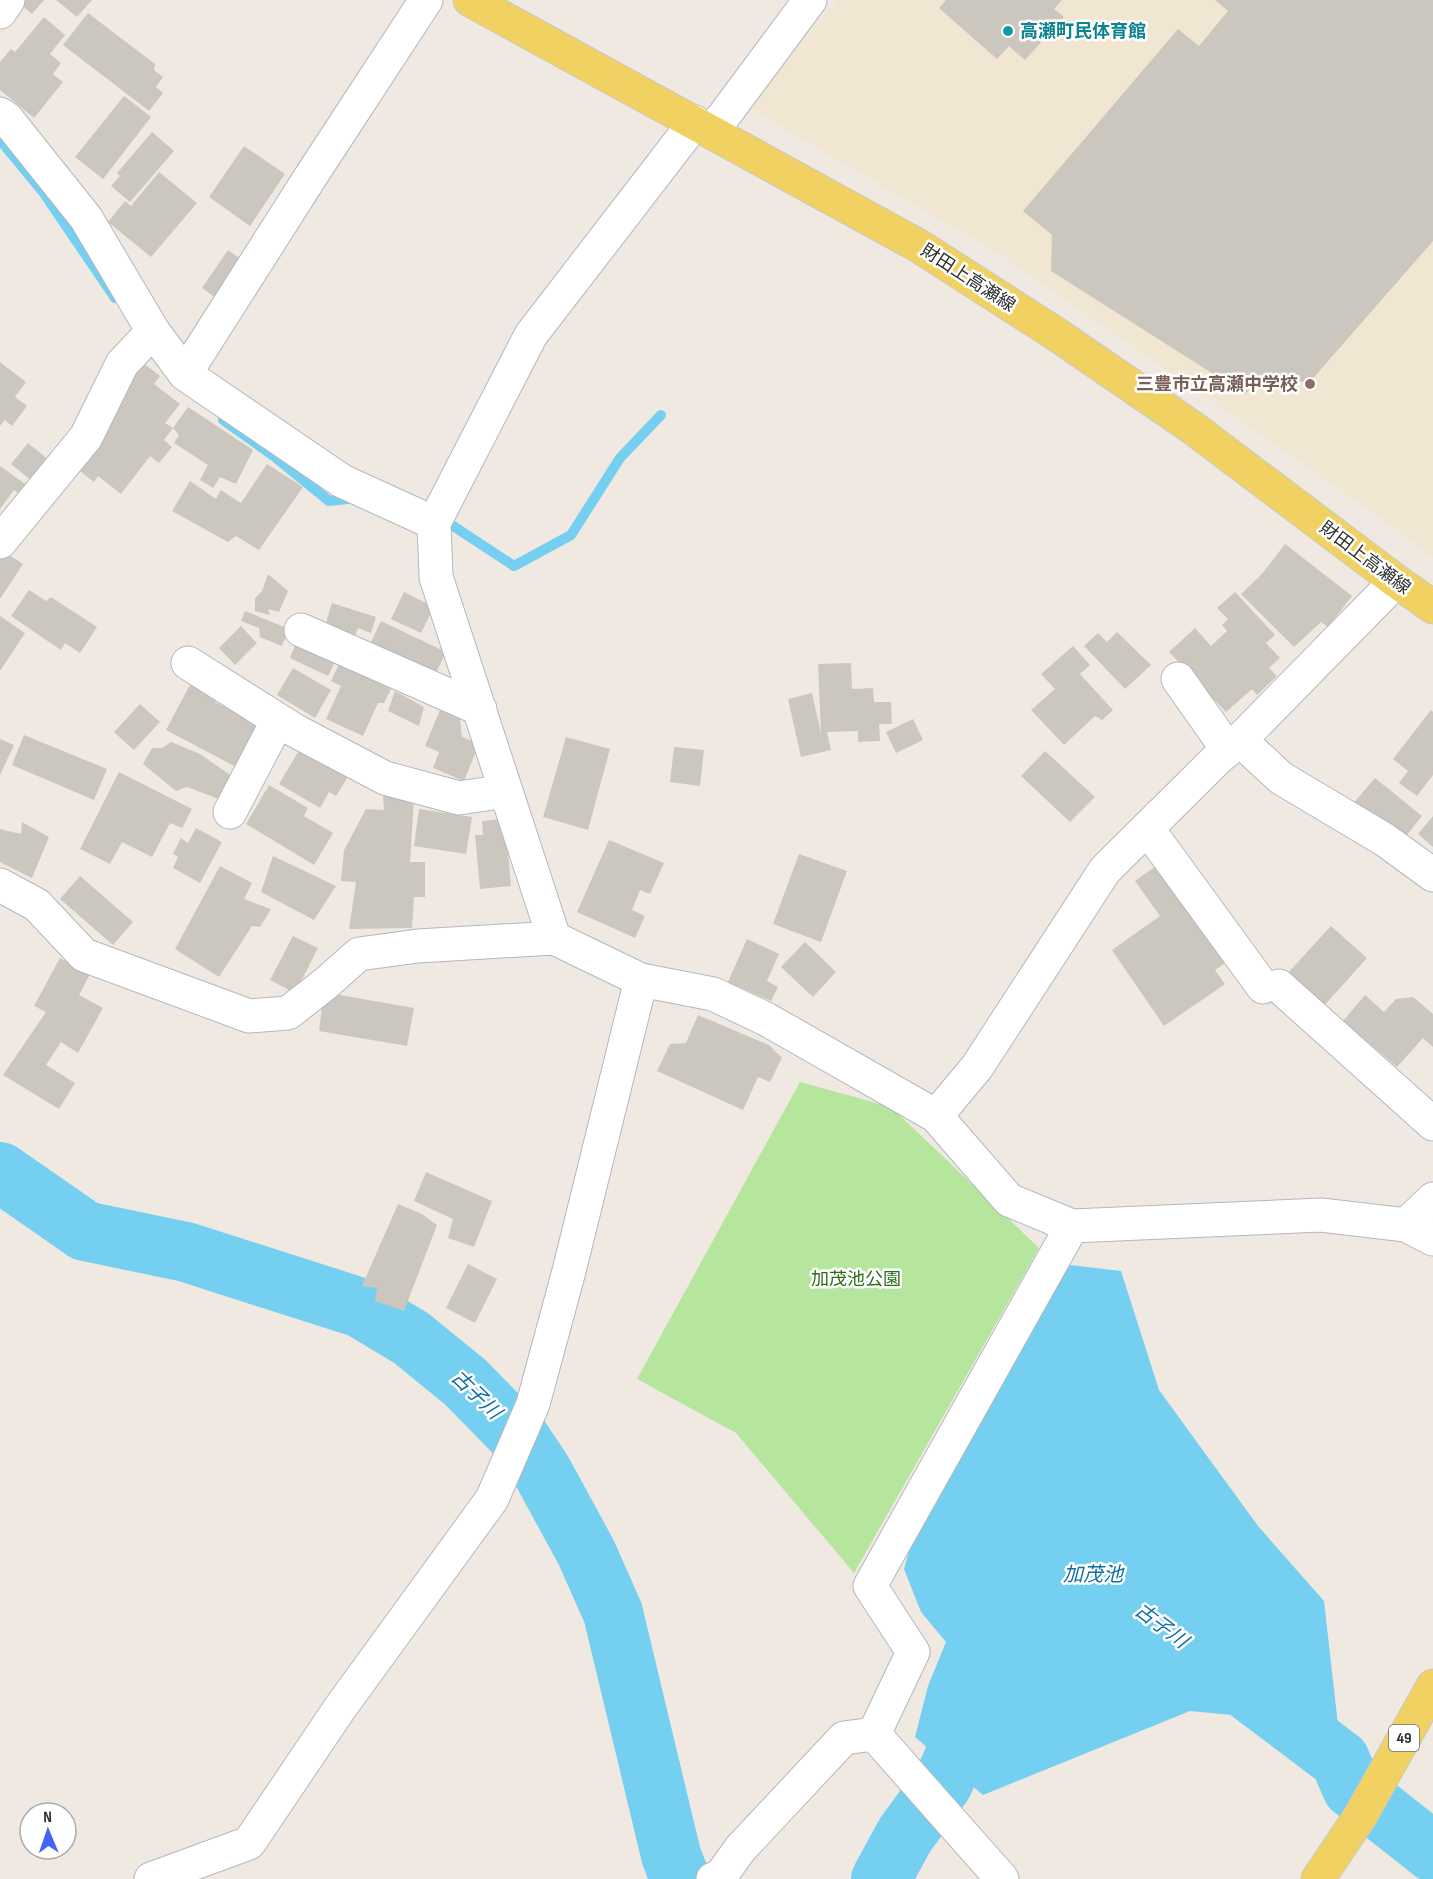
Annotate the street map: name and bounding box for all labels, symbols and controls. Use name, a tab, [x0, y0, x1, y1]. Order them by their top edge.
place label: 高瀬町民体育館	[1020, 21, 1146, 42]
marker: 高瀬町民体育館	[1001, 24, 1015, 38]
street label: 財田上高瀬線	[917, 240, 1019, 316]
place label: 三豊市立高瀬中学校	[1136, 374, 1298, 395]
marker: 三豊市立高瀬中学校	[1303, 377, 1317, 391]
street label: 財田上高瀬線	[1316, 517, 1414, 599]
park label: 加茂池公園	[811, 1269, 901, 1290]
water label: 古子川	[446, 1366, 507, 1426]
water label: 加茂池	[1063, 1563, 1125, 1587]
water label: 古子川	[1130, 1598, 1194, 1655]
road number: 49	[1389, 1725, 1419, 1751]
north arrow	[18, 1801, 78, 1861]
text: N	[43, 1808, 52, 1827]

